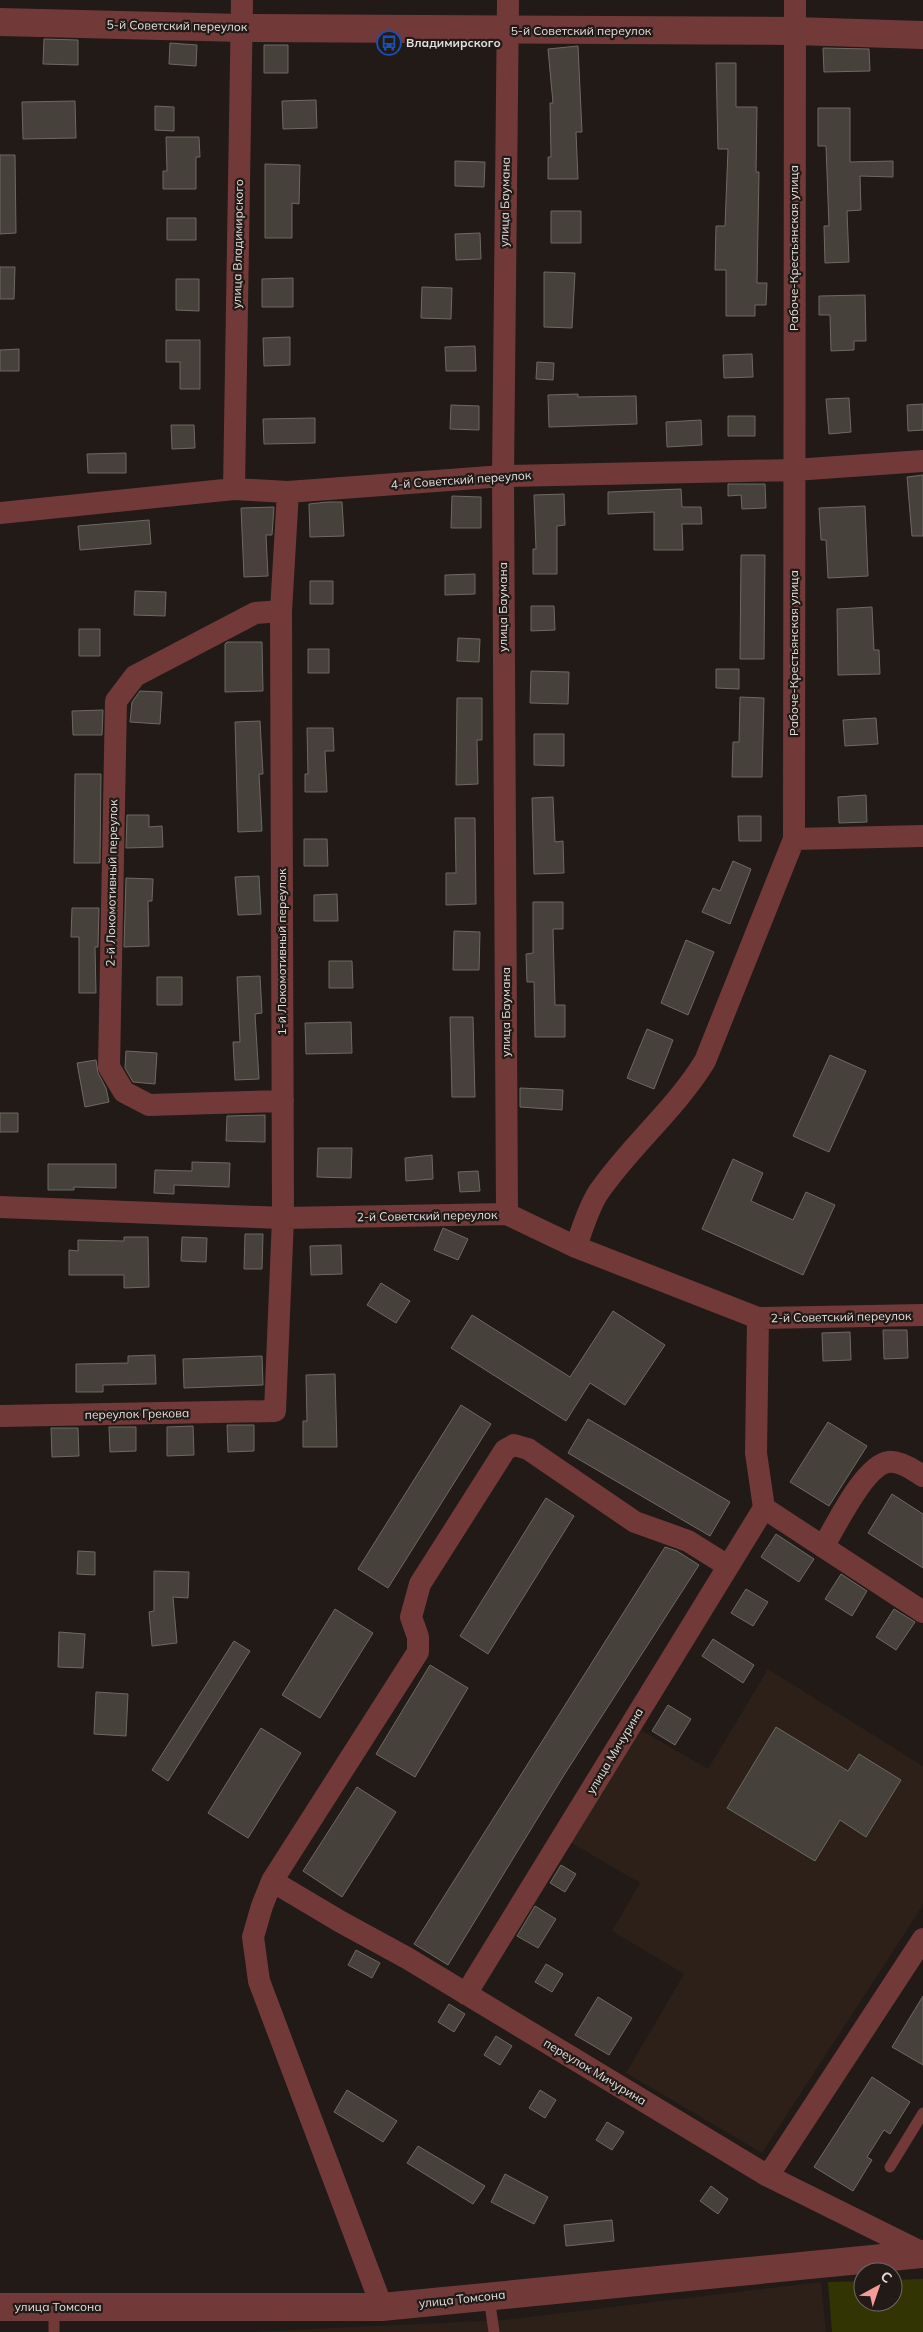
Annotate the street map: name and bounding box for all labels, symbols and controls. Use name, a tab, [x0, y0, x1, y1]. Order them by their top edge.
street label: 5-й Советский переулок	[107, 17, 248, 34]
street label: 5-й Советский переулок	[511, 23, 652, 38]
bus stop icon: Владимирского	[376, 30, 402, 56]
place label: Владимирского	[406, 35, 501, 50]
street label: улица Баумана	[496, 157, 513, 247]
street label: Рабоче-Крестьянская улица	[786, 165, 801, 331]
street label: улица Владимирского	[229, 179, 246, 309]
street label: 4-й Советский переулок	[390, 467, 532, 492]
street label: улица Баумана	[495, 562, 510, 652]
street label: Рабоче-Крестьянская улица	[786, 570, 801, 736]
street label: 2-й Локомотивный переулок	[103, 799, 120, 967]
street label: 1-й Локомотивный переулок	[274, 868, 289, 1036]
street label: улица Баумана	[498, 967, 513, 1057]
street label: 2-й Советский переулок	[357, 1207, 498, 1224]
street label: 2-й Советский переулок	[771, 1308, 912, 1325]
street label: переулок Грекова	[85, 1405, 189, 1422]
street label: улица Мичурина	[583, 1705, 646, 1796]
street label: переулок Мичурина	[541, 2035, 649, 2108]
north arrow	[853, 2262, 903, 2312]
text: С	[877, 2267, 896, 2287]
street label: улица Томсона	[418, 2286, 506, 2311]
street label: улица Томсона	[14, 2299, 102, 2314]

